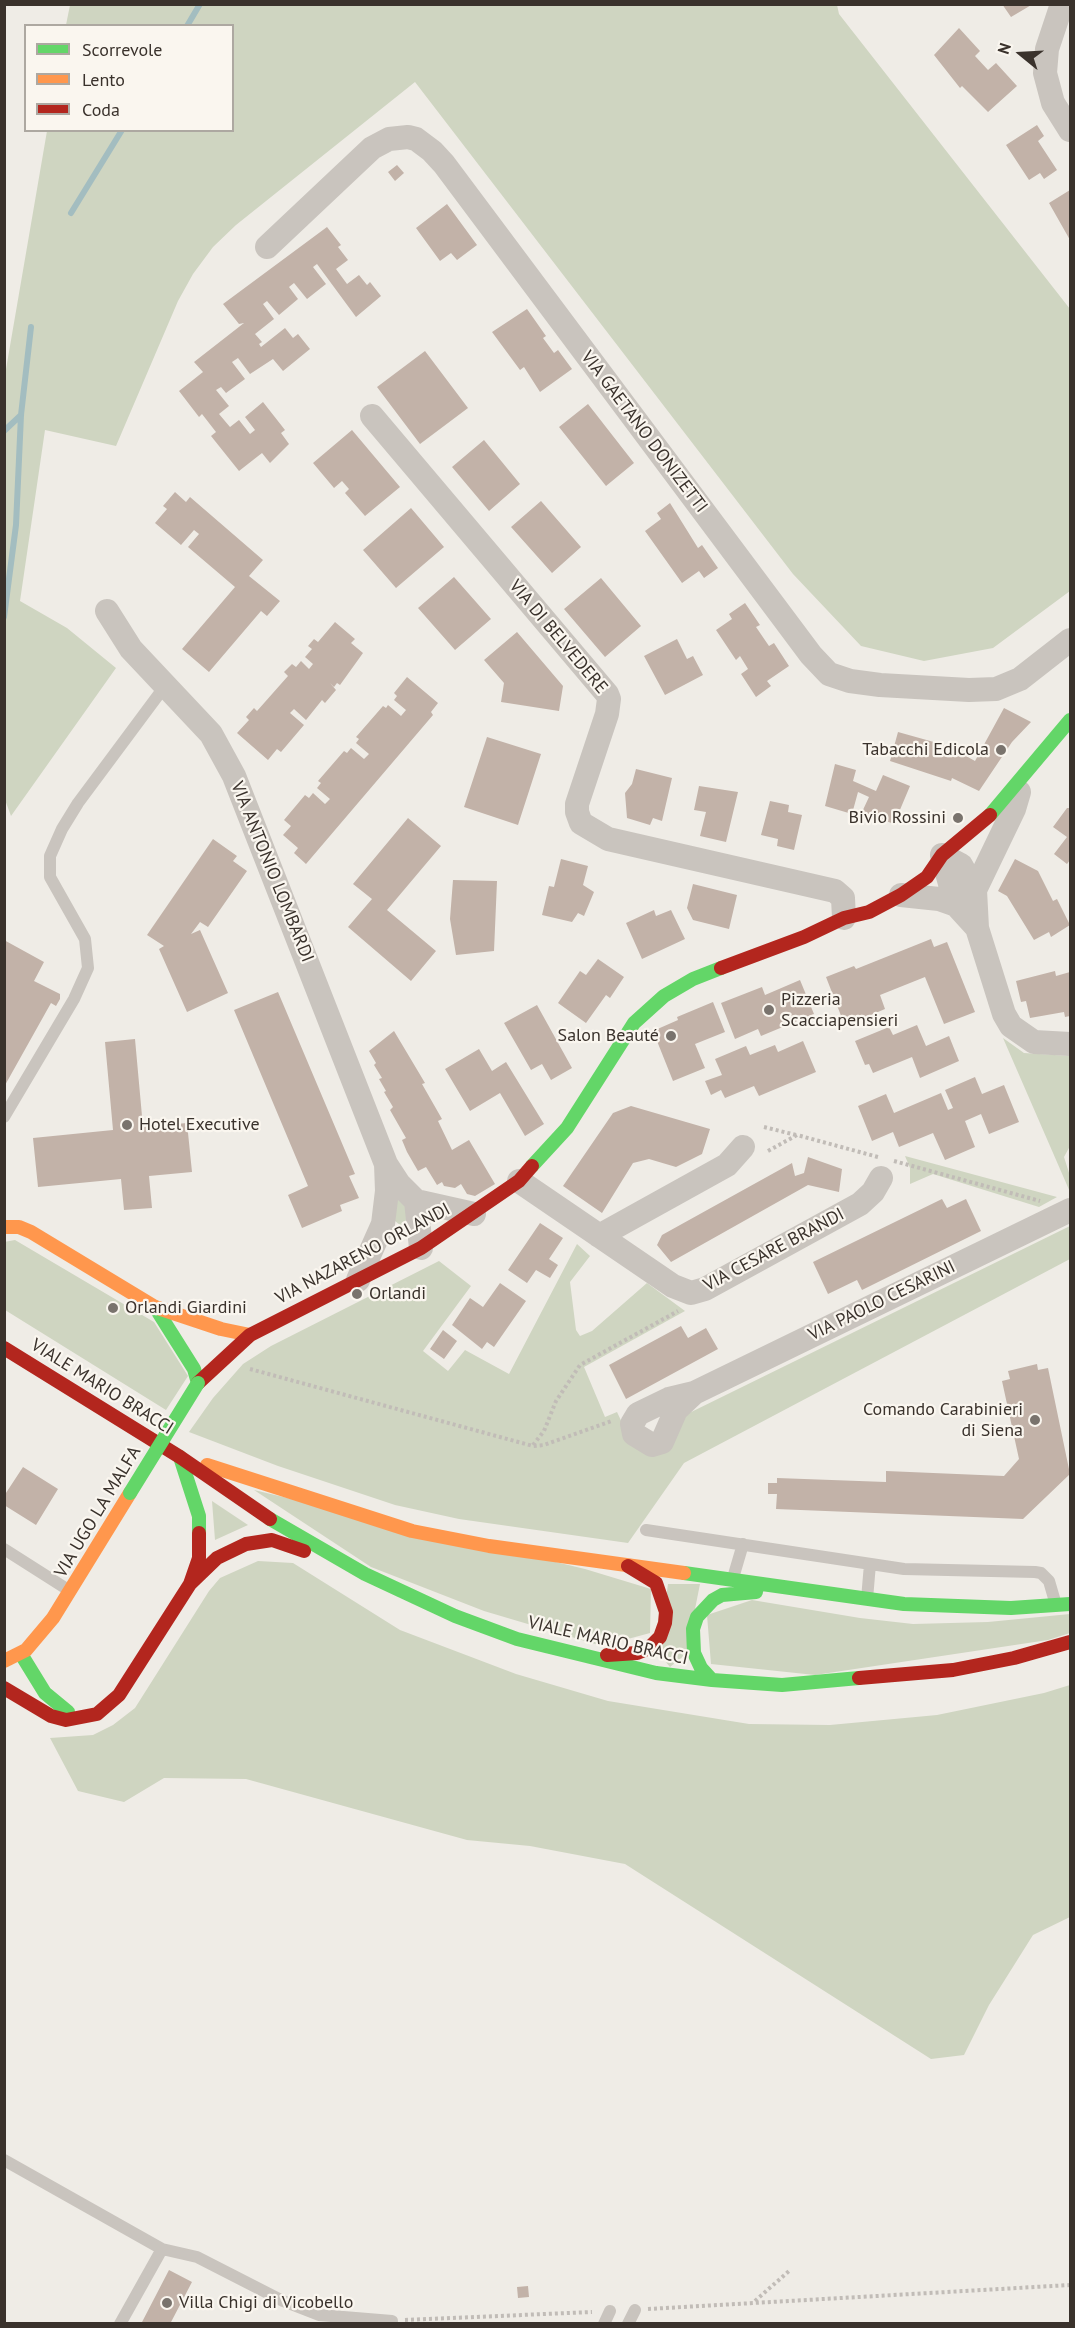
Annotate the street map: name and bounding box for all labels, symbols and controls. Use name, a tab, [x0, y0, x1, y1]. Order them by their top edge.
legend	[24, 24, 234, 132]
north arrow	[991, 24, 1051, 84]
text: Scorrevole	[82, 38, 162, 61]
text: N	[993, 40, 1015, 57]
text: Lento	[82, 68, 125, 91]
text: Coda	[82, 98, 120, 121]
street label: VIA GAETANO DONIZETTI	[576, 347, 712, 517]
street label: VIA DI BELVEDERE	[504, 576, 612, 698]
place label: Tabacchi Edicola	[862, 739, 989, 761]
marker: Tabacchi Edicola	[994, 743, 1008, 757]
street label: VIA ANTONIO LOMBARDI	[226, 779, 318, 965]
place label: Bivio Rossini	[849, 807, 946, 829]
marker: Bivio Rossini	[951, 811, 965, 825]
place label: Pizzeria Scacciapensieri	[781, 989, 898, 1032]
marker: Pizzeria Scacciapensieri	[762, 1003, 776, 1017]
place label: Salon Beauté	[558, 1025, 659, 1047]
marker: Salon Beauté	[664, 1029, 678, 1043]
place label: Hotel Executive	[139, 1114, 260, 1136]
marker: Hotel Executive	[120, 1118, 134, 1132]
street label: VIA NAZARENO ORLANDI	[272, 1199, 454, 1309]
street label: VIA CESARE BRANDI	[700, 1204, 848, 1296]
street label: VIA PAOLO CESARINI	[805, 1256, 959, 1346]
place label: Orlandi	[369, 1283, 426, 1305]
marker: Orlandi	[350, 1287, 364, 1301]
place label: Orlandi Giardini	[125, 1297, 247, 1319]
marker: Orlandi Giardini	[106, 1301, 120, 1315]
street label: VIALE MARIO BRACCI	[27, 1334, 177, 1440]
place label: Comando Carabinieri di Siena	[863, 1399, 1023, 1442]
marker: Comando Carabinieri di Siena	[1028, 1413, 1042, 1427]
street label: VIA UGO LA MALFA	[50, 1442, 146, 1582]
street label: VIALE MARIO BRACCI	[526, 1612, 690, 1670]
place label: Villa Chigi di Vicobello	[179, 2292, 353, 2314]
marker: Villa Chigi di Vicobello	[160, 2296, 174, 2310]

